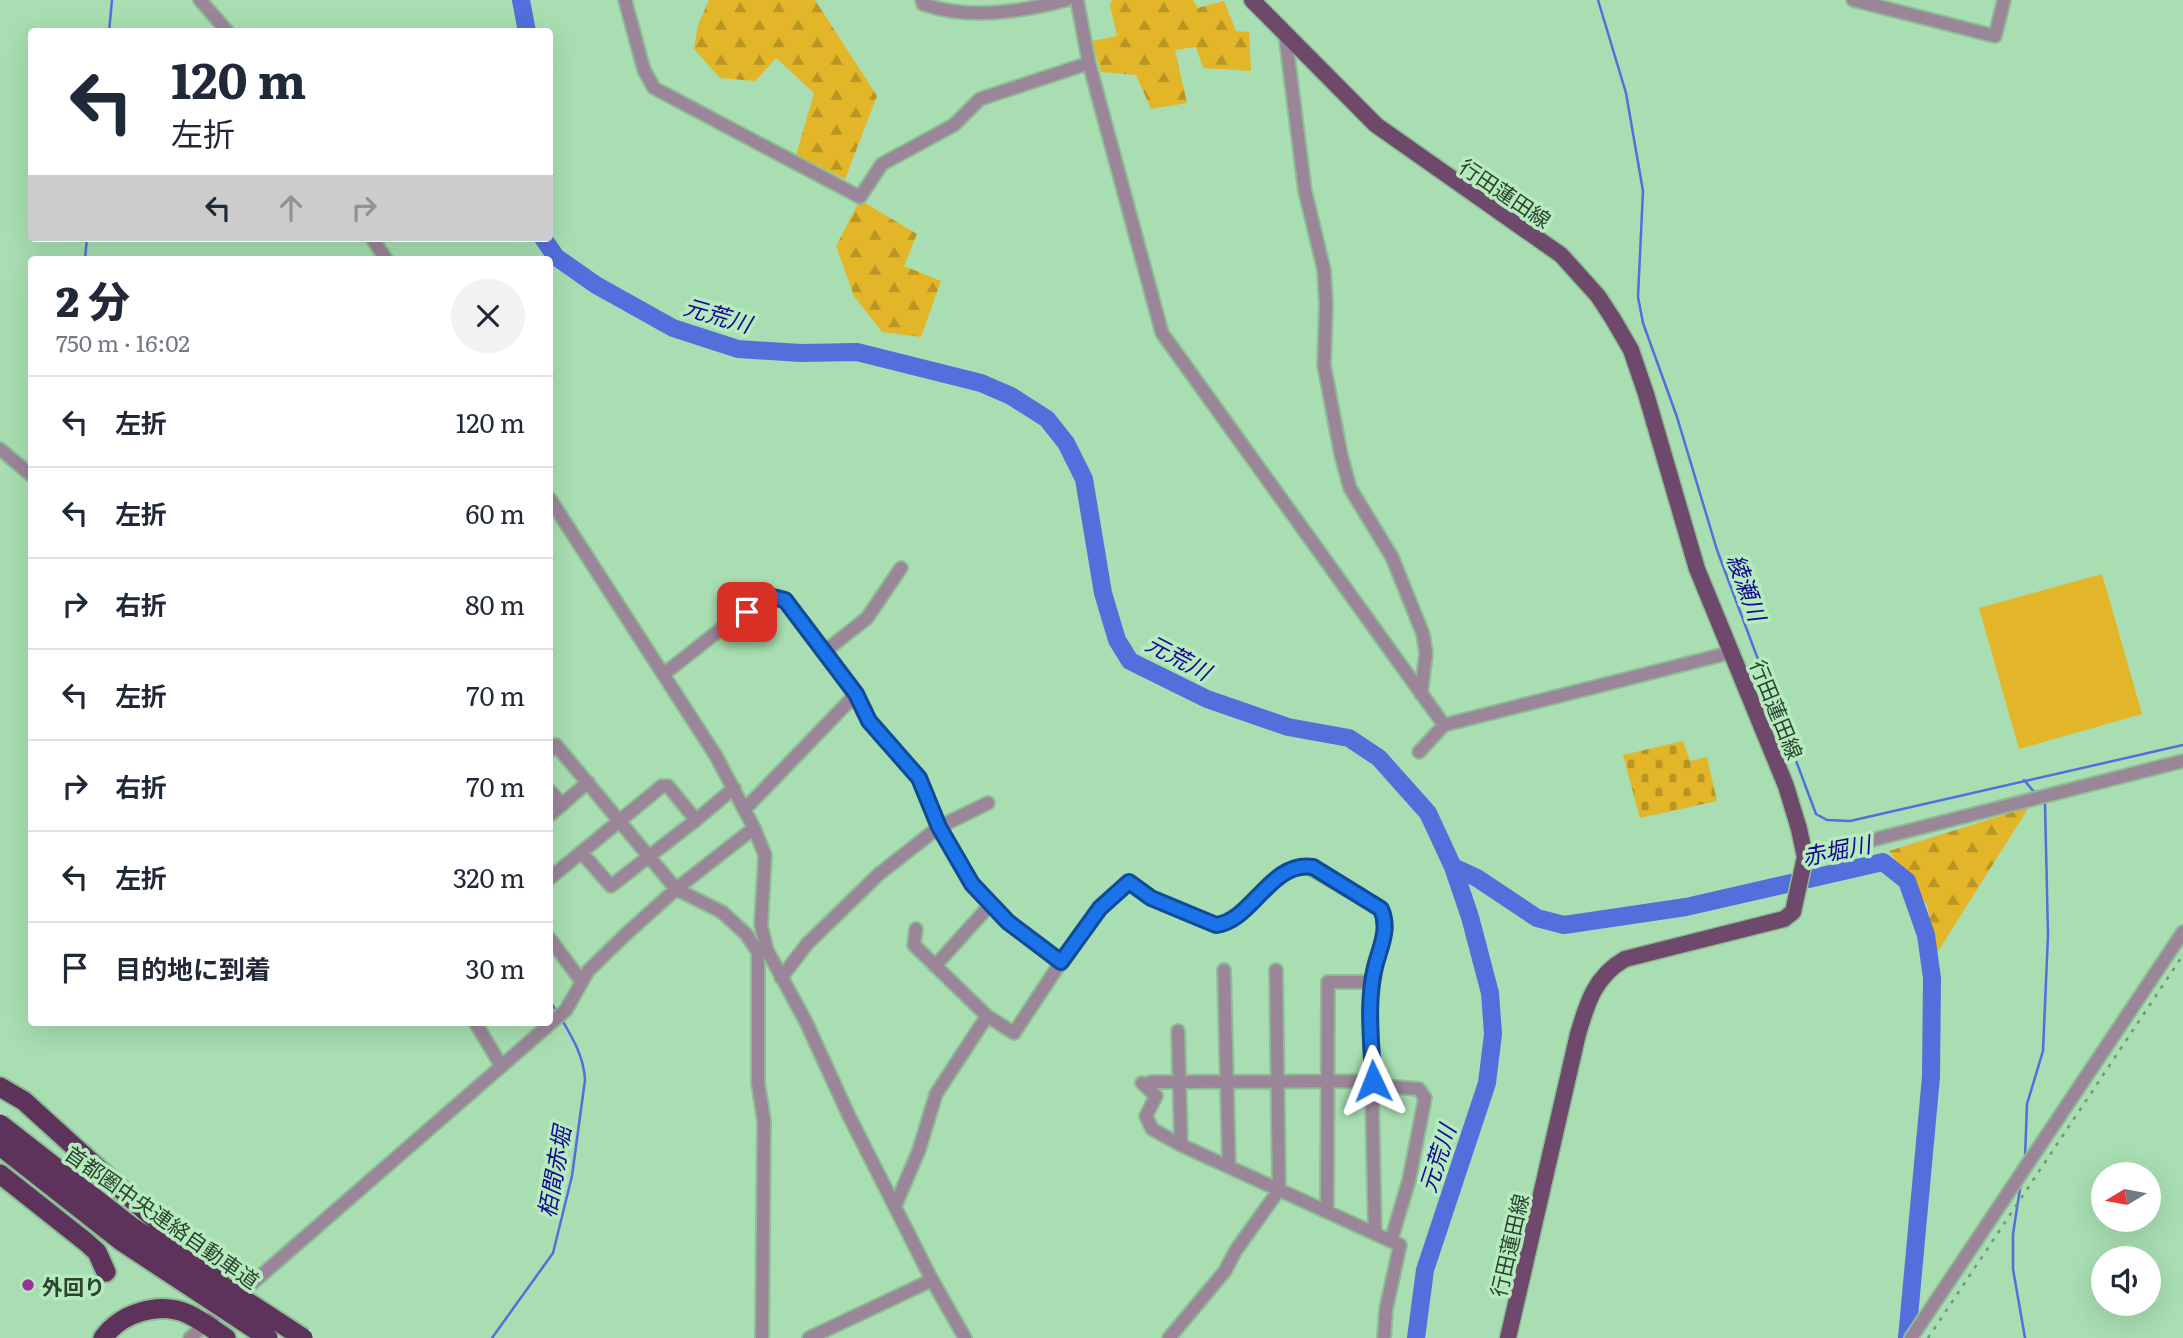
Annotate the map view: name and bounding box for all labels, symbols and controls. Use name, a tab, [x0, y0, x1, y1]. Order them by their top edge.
text: 120 m	[171, 41, 306, 114]
icon: left	[56, 56, 147, 147]
text: 左折	[171, 108, 235, 156]
street label: 行田蓮田線	[1454, 150, 1558, 234]
icon: left	[199, 189, 237, 227]
icon: ahead	[272, 189, 310, 227]
icon: right	[345, 189, 383, 227]
text: 2 分	[56, 268, 130, 330]
button: close	[451, 279, 525, 353]
water label: 元荒川	[680, 288, 759, 341]
text: 750 m · 16:02	[56, 325, 190, 359]
text: 左折	[115, 402, 167, 441]
text: 120 m	[456, 402, 525, 441]
icon: left	[56, 403, 94, 441]
text: 左折	[115, 493, 167, 532]
text: 60 m	[466, 493, 525, 532]
icon: left	[56, 494, 94, 532]
water label: 綾瀬川	[1720, 549, 1777, 628]
pin	[717, 582, 777, 642]
text: 右折	[115, 584, 167, 623]
text: 80 m	[465, 584, 525, 623]
icon: right	[56, 585, 94, 623]
icon: arrive	[728, 593, 766, 631]
water label: 元荒川	[1141, 625, 1220, 689]
street label: 行田蓮田線	[1744, 655, 1812, 763]
text: 左折	[115, 675, 167, 714]
text: 70 m	[466, 675, 525, 714]
icon: left	[56, 676, 94, 714]
text: 右折	[115, 766, 167, 805]
text: 70 m	[466, 766, 525, 805]
icon: right	[56, 767, 94, 805]
water label: 赤堀川	[1799, 825, 1876, 872]
text: 左折	[115, 857, 167, 896]
text: 320 m	[453, 857, 525, 896]
icon: left	[56, 858, 94, 896]
text: 目的地に到着	[115, 948, 271, 987]
text: 30 m	[465, 948, 525, 987]
icon: arrive	[56, 949, 94, 987]
position arrow	[1336, 1044, 1410, 1118]
water label: 元荒川	[1409, 1117, 1464, 1196]
water label: 栢間赤堀	[528, 1121, 578, 1220]
street label: 首都圏中央連絡自動車道	[59, 1137, 267, 1295]
north arrow	[2091, 1162, 2161, 1232]
map controls	[2091, 1162, 2161, 1316]
street label: 行田蓮田線	[1481, 1190, 1535, 1300]
button: sound	[2091, 1246, 2161, 1316]
place label: 外回り	[42, 1270, 105, 1301]
marker: 外回り	[20, 1277, 36, 1293]

